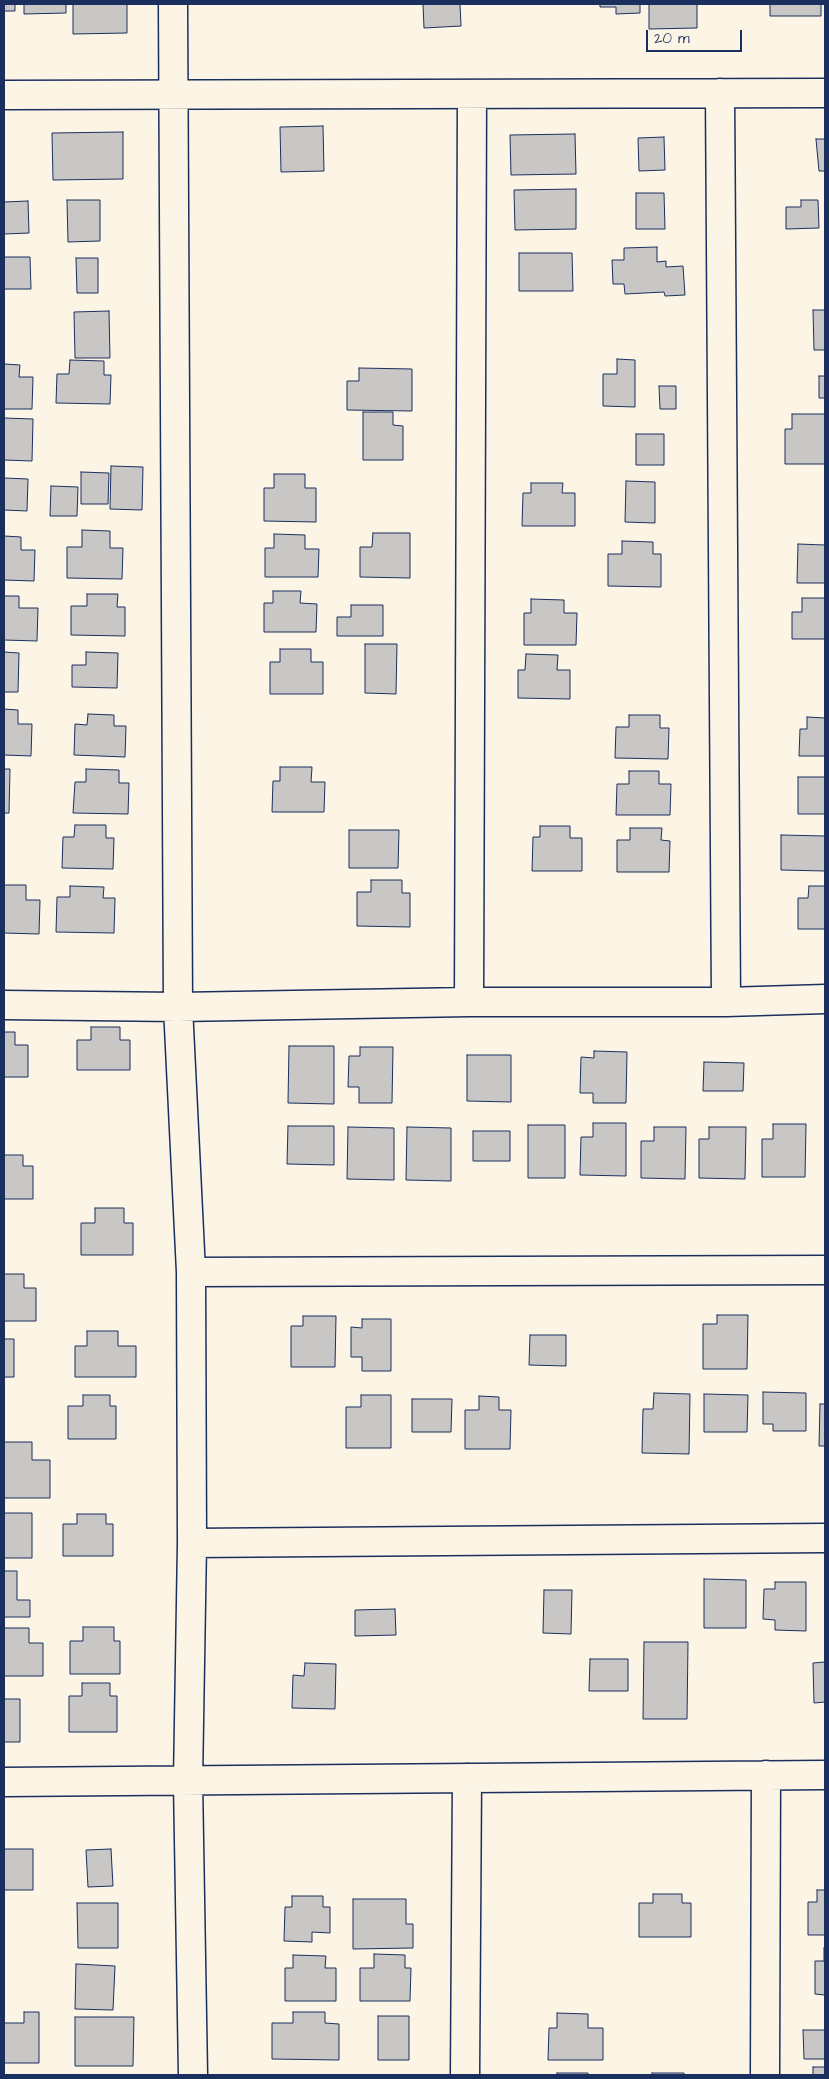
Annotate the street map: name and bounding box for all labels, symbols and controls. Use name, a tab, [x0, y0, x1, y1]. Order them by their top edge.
scale bar	[649, 20, 745, 52]
text: 20 m	[654, 28, 690, 49]

